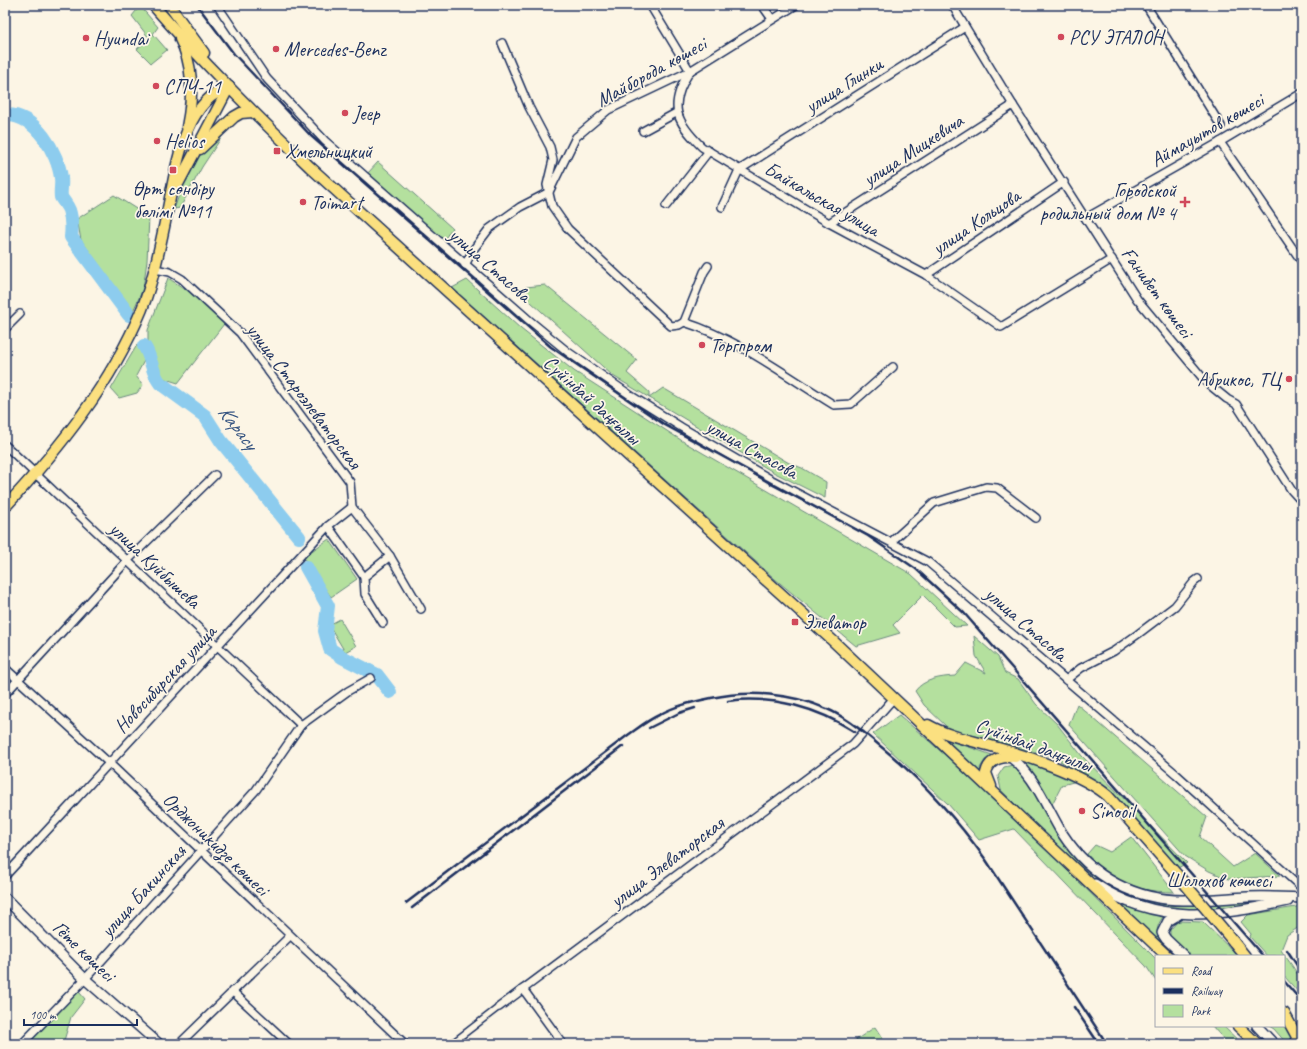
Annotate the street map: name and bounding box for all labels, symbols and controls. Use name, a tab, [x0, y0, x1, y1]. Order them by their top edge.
place label: РСУ ЭТАЛОН	[1069, 25, 1167, 50]
place label: Hyundai	[94, 26, 150, 51]
street label: Майборода көшесі	[591, 30, 713, 113]
marker: РСУ ЭТАЛОН	[1056, 32, 1066, 42]
marker: Hyundai	[81, 33, 91, 43]
place label: Mercedes-Benz	[284, 37, 387, 62]
marker: Mercedes-Benz	[271, 44, 281, 54]
street label: улица Глинки	[800, 51, 888, 119]
place label: СПЧ-11	[164, 74, 222, 99]
marker: СПЧ-11	[151, 81, 161, 91]
street label: Аймауытов көшесі	[1146, 86, 1270, 172]
place label: Jeep	[352, 101, 381, 126]
marker: Jeep	[340, 108, 350, 118]
street label: улица Мицкевича	[857, 108, 969, 192]
place label: Helios	[165, 129, 206, 154]
marker: Helios	[152, 136, 162, 146]
place label: Хмельницкий	[285, 139, 374, 164]
marker: Хмельницкий	[272, 146, 282, 156]
street label: Байкальская улица	[760, 156, 886, 243]
marker: Өрт сөндіру бөлімі №11	[168, 165, 178, 175]
place label: Өрт сөндіру бөлімі №11	[132, 176, 216, 224]
place label: Городской родильный дом № 4	[1040, 178, 1178, 226]
street label: улица Кольцова	[926, 182, 1026, 261]
place label: Toimart	[311, 190, 366, 215]
marker: Городской родильный дом № 4	[1179, 196, 1191, 208]
marker: Toimart	[298, 197, 308, 207]
street label: улица Стасова	[443, 222, 538, 309]
street label: Ғанибет көшесі	[1115, 241, 1200, 345]
street label: улица Староэлеваторская	[240, 317, 368, 475]
place label: Торгпром	[710, 333, 772, 358]
marker: Торгпром	[697, 340, 707, 350]
street label: Сүйінбай даңғылы	[538, 350, 647, 451]
place label: Абрикос, ТЦ	[1197, 367, 1283, 392]
marker: Абрикос, ТЦ	[1284, 374, 1294, 384]
water label: Карасу	[212, 399, 266, 458]
street label: улица Стасова	[701, 413, 804, 485]
street label: улица Куйбышева	[103, 516, 207, 615]
street label: улица Стасова	[979, 581, 1074, 668]
place label: Элеватор	[803, 610, 867, 635]
marker: Элеватор	[790, 617, 800, 627]
street label: Новосибирская улица	[109, 618, 223, 738]
street label: Сүйінбай даңғылы	[972, 712, 1097, 778]
street label: Орджоникидзе көшесі	[157, 787, 276, 903]
place label: Sinooil	[1090, 799, 1138, 824]
marker: Sinooil	[1077, 806, 1087, 816]
street label: улица Элеваторская	[604, 810, 730, 914]
street label: улица Бакинская	[94, 839, 192, 943]
street label: Шолохов көшесі	[1166, 868, 1274, 893]
street label: Гёте көшесі	[47, 915, 122, 989]
legend	[1155, 955, 1285, 1027]
text: Road	[1191, 963, 1213, 979]
text: Railway	[1191, 983, 1223, 999]
scale bar	[24, 1001, 137, 1027]
text: Park	[1191, 1003, 1212, 1019]
text: 100 m	[30, 1007, 57, 1023]

